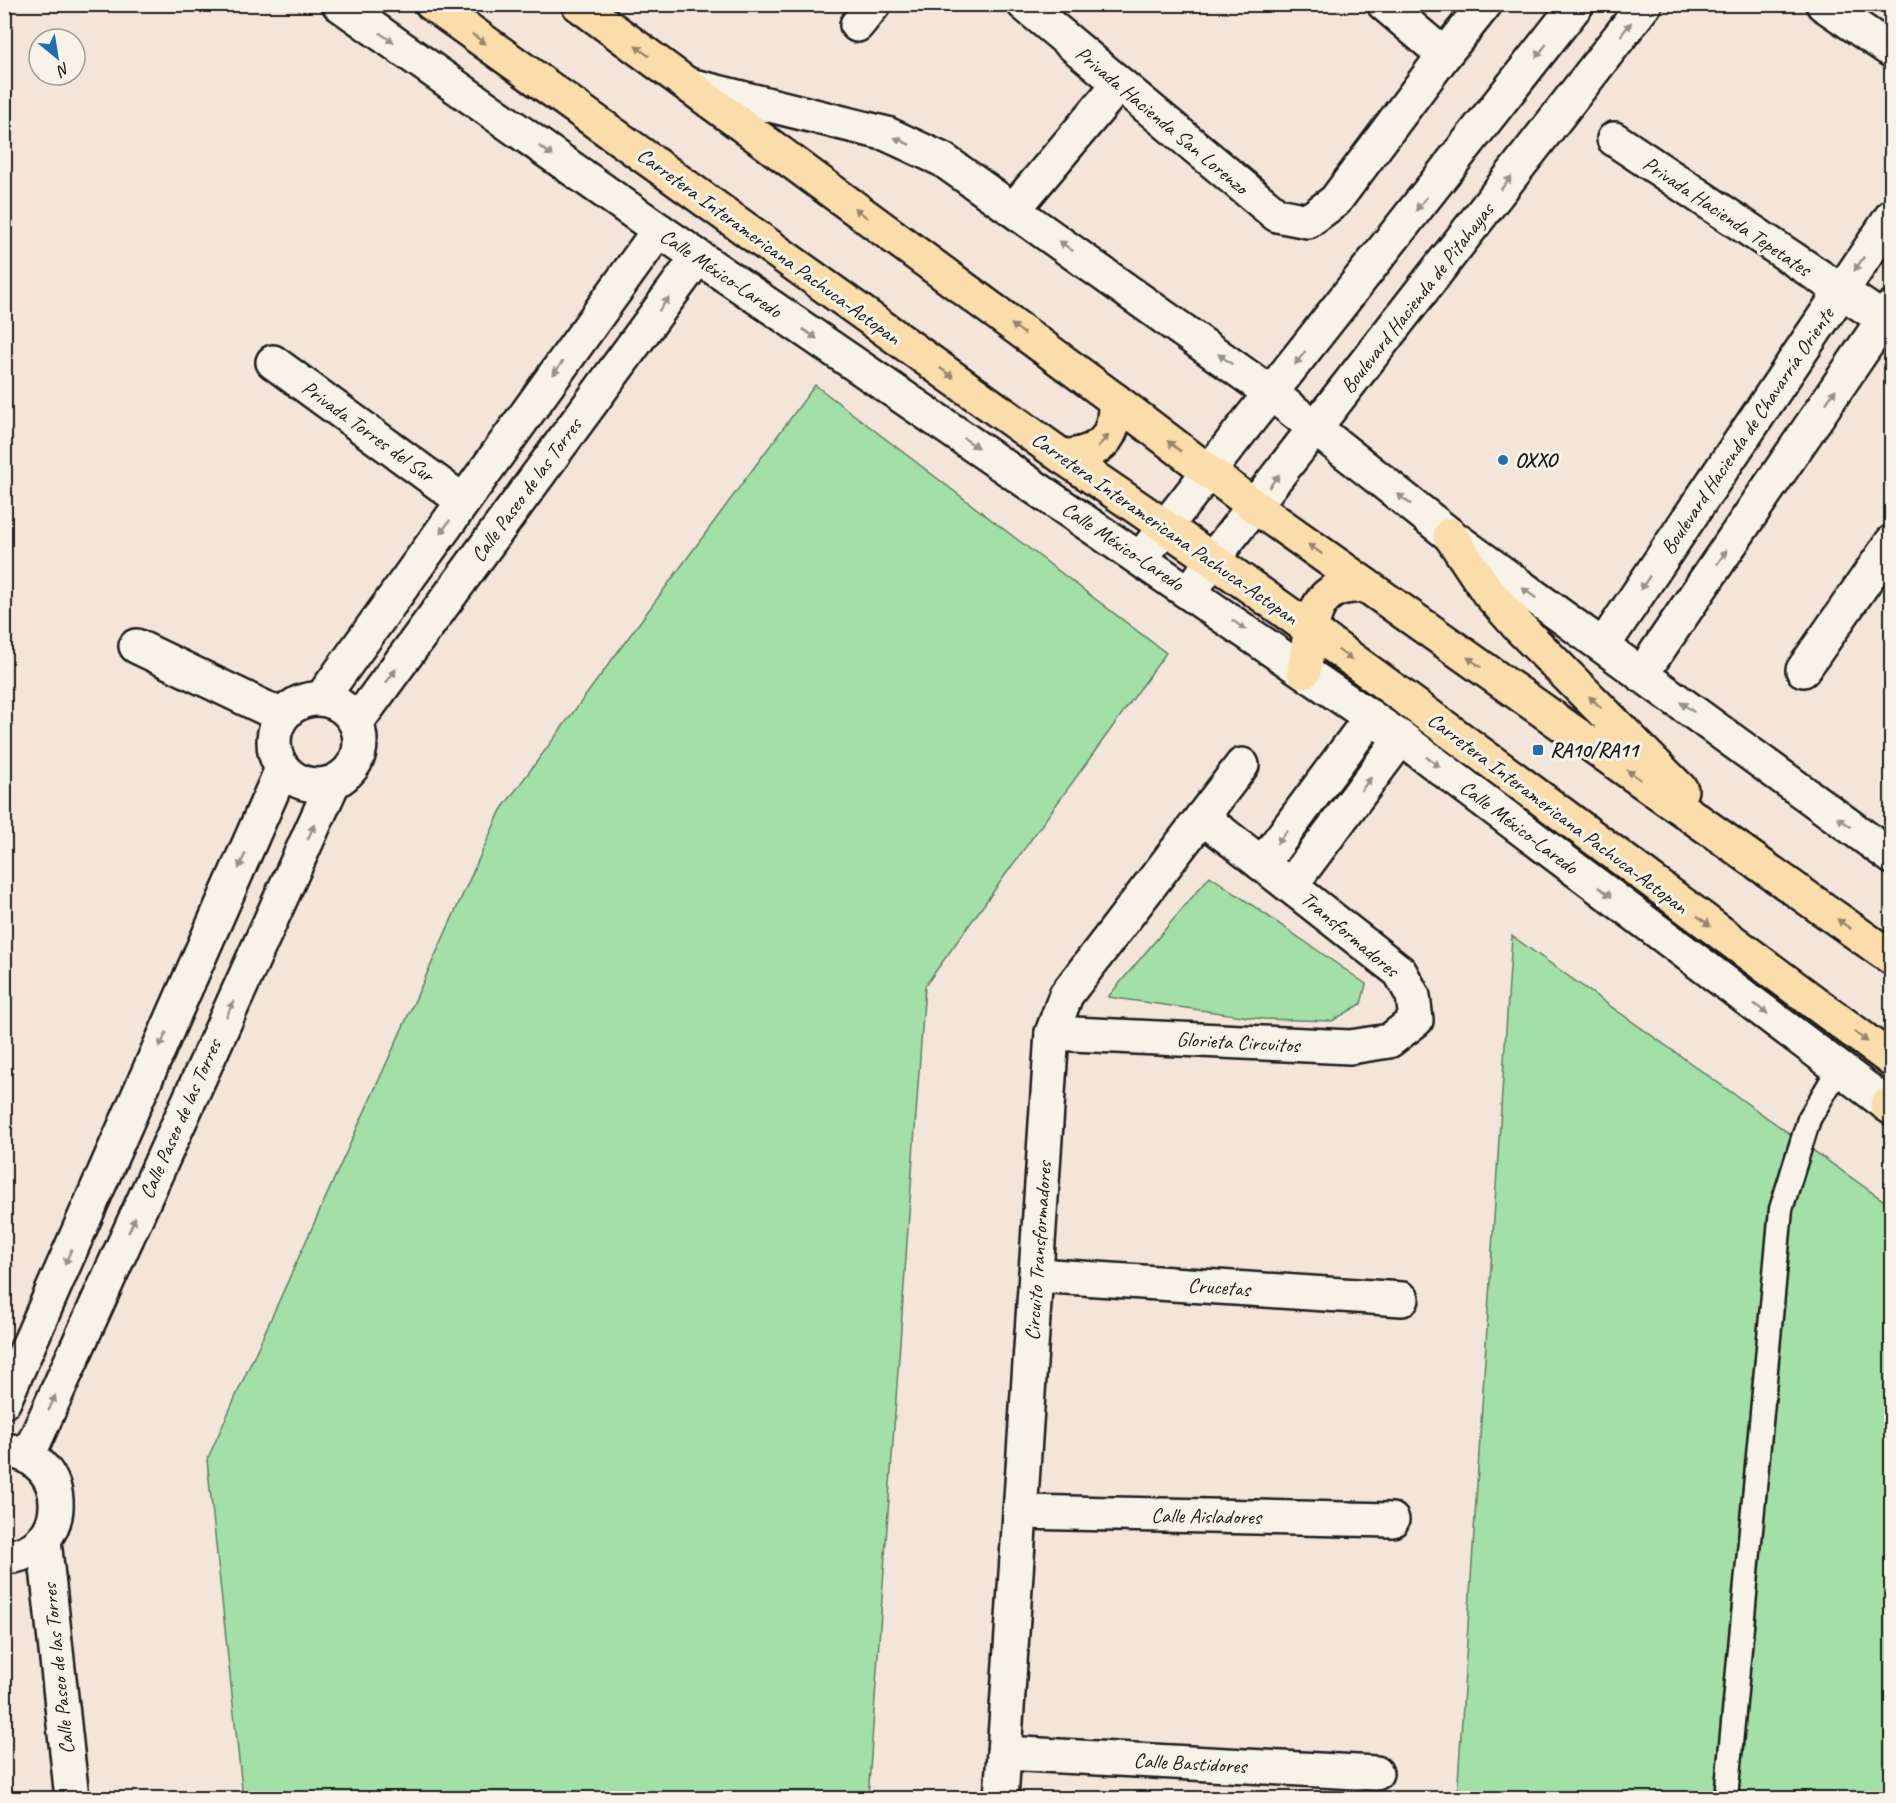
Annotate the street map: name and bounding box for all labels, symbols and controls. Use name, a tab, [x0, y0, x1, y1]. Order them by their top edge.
one-way arrow	[1619, 22, 1631, 37]
north arrow	[27, 27, 87, 87]
one-way arrow	[379, 32, 395, 43]
one-way arrow	[472, 32, 487, 44]
street label: Privada Hacienda San Lorenzo	[1070, 40, 1256, 201]
one-way arrow	[1535, 43, 1547, 58]
one-way arrow	[634, 45, 649, 57]
text: N	[52, 58, 73, 82]
one-way arrow	[894, 137, 911, 146]
street label: Carretera Interamericana Pachuca-Actopan	[632, 142, 906, 351]
one-way arrow	[538, 145, 554, 157]
street label: Privada Hacienda Tepetates	[1638, 150, 1817, 283]
one-way arrow	[1499, 175, 1512, 191]
street label: Boulevard Hacienda de Pitahayas	[1335, 196, 1501, 398]
one-way arrow	[1414, 196, 1427, 212]
one-way arrow	[854, 207, 870, 219]
street label: Calle México-Laredo	[655, 223, 788, 324]
one-way arrow	[1059, 240, 1075, 252]
one-way arrow	[1853, 256, 1865, 272]
one-way arrow	[658, 296, 670, 312]
street label: Boulevard Hacienda de Chavarría Oriente	[1655, 301, 1841, 559]
one-way arrow	[1010, 323, 1026, 335]
one-way arrow	[802, 328, 819, 339]
one-way arrow	[1295, 350, 1307, 365]
one-way arrow	[1217, 354, 1232, 366]
one-way arrow	[552, 360, 564, 376]
one-way arrow	[938, 367, 954, 379]
street label: Privada Torres del Sur	[297, 374, 440, 488]
one-way arrow	[1825, 388, 1837, 404]
street label: Calle Paseo de las Torres	[465, 411, 588, 567]
street label: Carretera Interamericana Pachuca-Actopan	[1027, 426, 1304, 631]
one-way arrow	[1096, 433, 1110, 448]
one-way arrow	[963, 437, 979, 449]
one-way arrow	[1166, 439, 1182, 452]
place label: OXXO	[1515, 447, 1559, 473]
marker: OXXO	[1496, 453, 1510, 467]
one-way arrow	[1268, 473, 1281, 489]
one-way arrow	[1397, 493, 1412, 505]
street label: Calle México-Laredo	[1057, 496, 1190, 597]
one-way arrow	[439, 519, 451, 534]
one-way arrow	[1308, 544, 1323, 556]
one-way arrow	[1716, 549, 1728, 565]
one-way arrow	[1639, 575, 1651, 591]
one-way arrow	[1521, 587, 1536, 599]
one-way arrow	[1230, 619, 1246, 631]
one-way arrow	[1336, 649, 1352, 661]
one-way arrow	[1467, 656, 1483, 668]
one-way arrow	[384, 668, 396, 683]
one-way arrow	[1587, 695, 1602, 709]
one-way arrow	[1679, 702, 1694, 714]
street label: Carretera Interamericana Pachuca-Actopan	[1423, 707, 1694, 920]
place label: RA10/RA11	[1550, 737, 1641, 763]
marker: RA10/RA11	[1531, 743, 1545, 757]
one-way arrow	[1424, 756, 1440, 768]
one-way arrow	[1626, 769, 1642, 781]
street label: Calle México-Laredo	[1455, 774, 1584, 881]
one-way arrow	[1360, 777, 1372, 793]
one-way arrow	[1837, 816, 1853, 828]
one-way arrow	[306, 823, 315, 840]
one-way arrow	[1277, 829, 1289, 844]
one-way arrow	[237, 853, 247, 871]
street label: Transformadores	[1296, 886, 1406, 984]
one-way arrow	[1597, 886, 1613, 898]
one-way arrow	[1696, 915, 1712, 927]
one-way arrow	[1836, 918, 1852, 930]
one-way arrow	[226, 1001, 235, 1018]
one-way arrow	[1753, 1003, 1768, 1015]
street label: Glorieta Circuitos	[1176, 1026, 1302, 1058]
one-way arrow	[158, 1031, 168, 1049]
one-way arrow	[1853, 1031, 1868, 1043]
street label: Calle Paseo de las Torres	[133, 1034, 228, 1203]
street label: Circuito Transformadores	[1019, 1159, 1057, 1342]
one-way arrow	[128, 1217, 137, 1234]
one-way arrow	[63, 1248, 73, 1266]
street label: Crucetas	[1187, 1272, 1253, 1302]
one-way arrow	[47, 1393, 57, 1411]
street label: Calle Aisladores	[1151, 1502, 1263, 1530]
street label: Calle Paseo de las Torres	[36, 1580, 80, 1756]
street label: Calle Bastidores	[1133, 1747, 1249, 1779]

